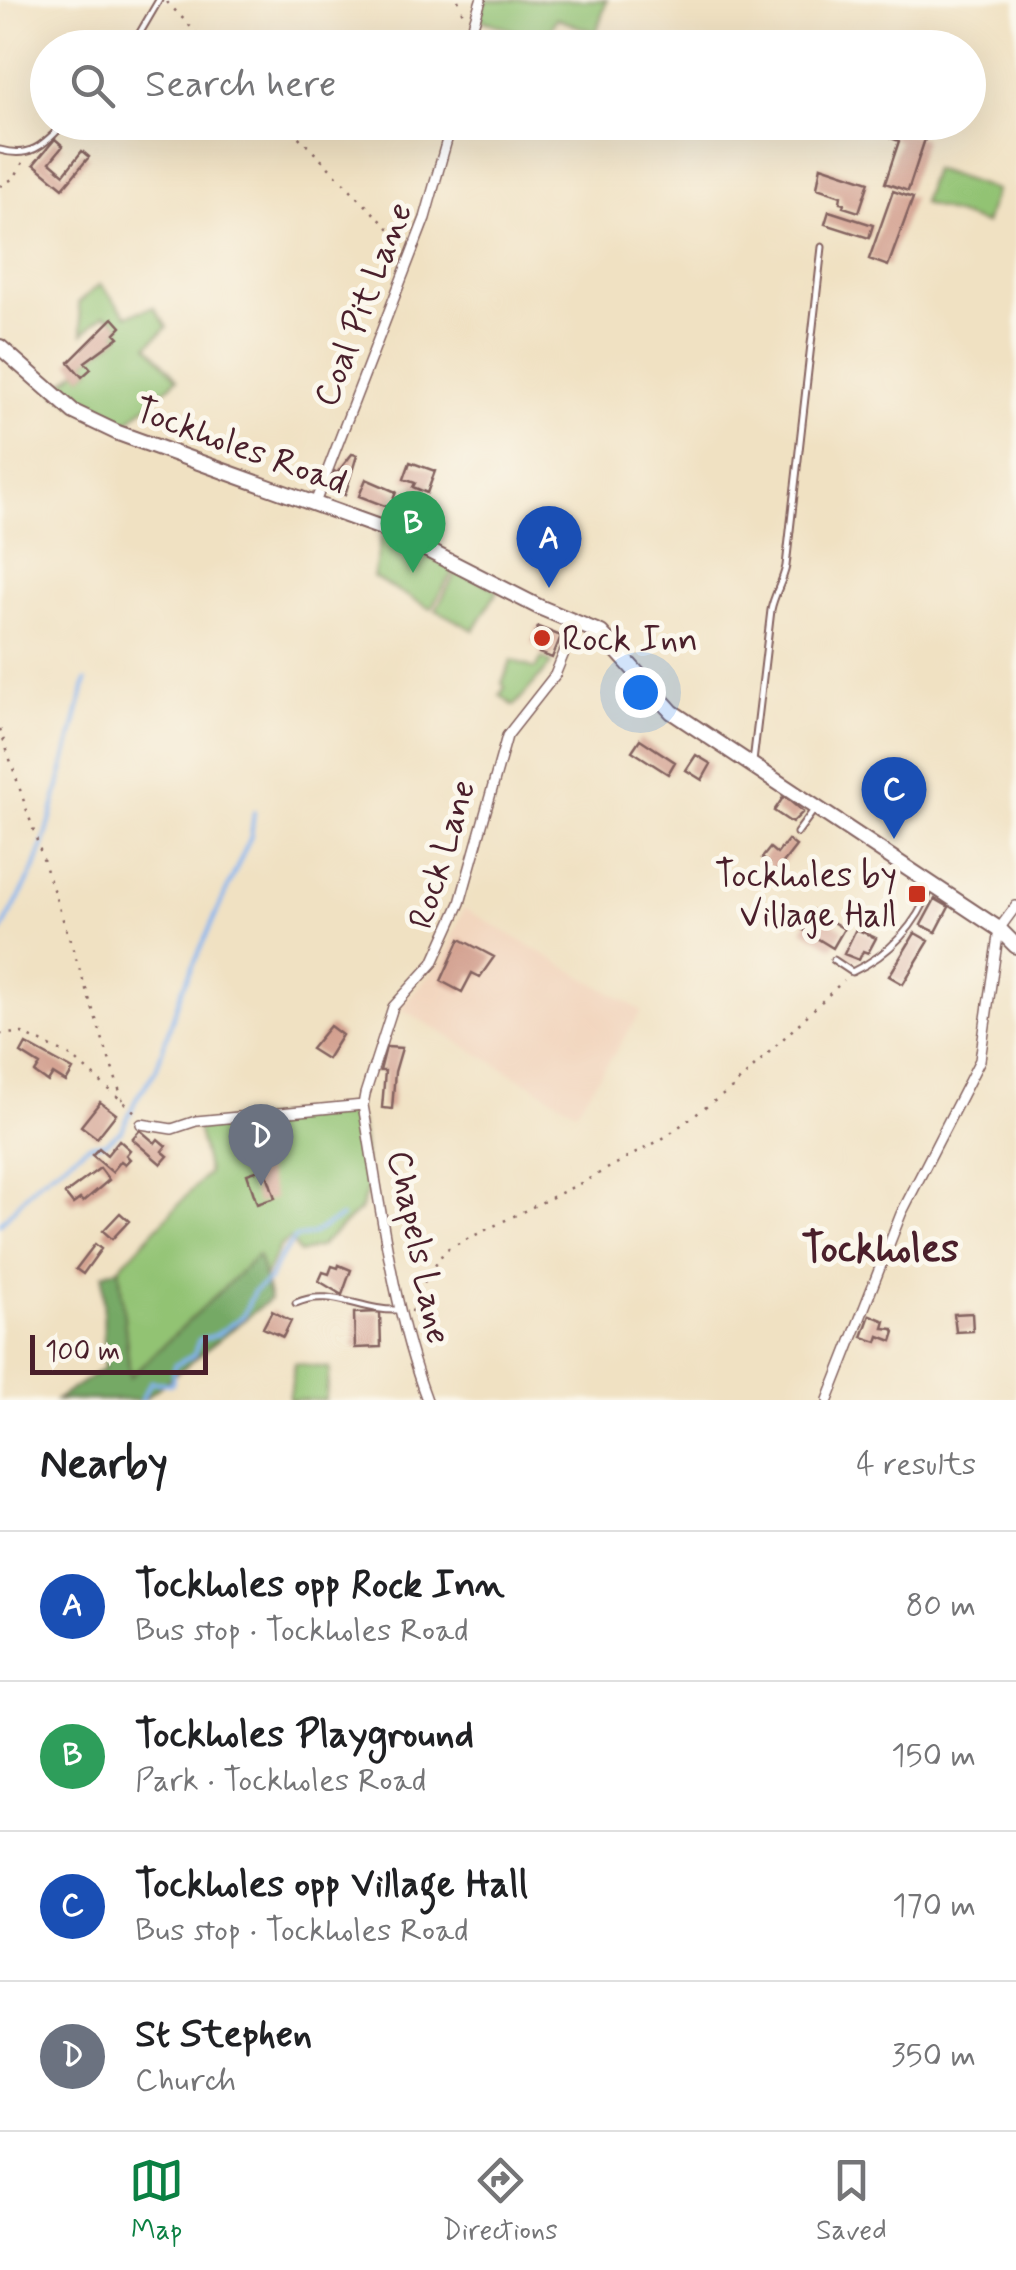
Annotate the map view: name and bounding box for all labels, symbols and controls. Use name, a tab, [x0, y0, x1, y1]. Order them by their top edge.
search box	[30, 30, 986, 140]
icon: search	[65, 58, 120, 113]
text: Search here	[145, 61, 336, 110]
street label: Coal Pit Lane	[304, 196, 424, 413]
street label: Tockholes Road	[128, 387, 353, 507]
pin: B	[380, 490, 446, 573]
pin: A	[516, 506, 582, 588]
place label: Rock Inn	[562, 617, 698, 663]
marker: Rock Inn	[531, 627, 553, 649]
your location	[615, 667, 666, 718]
pin: C	[862, 756, 926, 839]
street label: Rock Lane	[399, 775, 487, 935]
place label: Tockholes by Village Hall	[715, 853, 897, 939]
marker: Tockholes by Village Hall	[906, 883, 928, 905]
pin: D	[228, 1104, 294, 1186]
street label: Chapels Lane	[375, 1146, 461, 1348]
district label: Tockholes	[801, 1224, 959, 1276]
scale bar	[30, 1330, 208, 1374]
text: 100 m	[45, 1334, 120, 1371]
text: Nearby	[40, 1438, 168, 1493]
text: 4 results	[856, 1444, 976, 1486]
text: Tockholes opp Rock Inn	[135, 1561, 505, 1610]
text: A	[62, 1585, 83, 1627]
text: 80 m	[906, 1585, 976, 1627]
text: Bus stop · Tockholes Road	[135, 1610, 469, 1652]
text: Tockholes Playground	[135, 1711, 474, 1760]
text: B	[62, 1735, 83, 1777]
text: 150 m	[891, 1735, 976, 1777]
text: Park · Tockholes Road	[135, 1760, 427, 1802]
text: Tockholes opp Village Hall	[135, 1861, 528, 1910]
text: C	[61, 1885, 84, 1927]
text: 170 m	[892, 1885, 976, 1927]
text: Bus stop · Tockholes Road	[135, 1910, 469, 1952]
text: St Stephen	[135, 2011, 312, 2060]
text: D	[61, 2035, 84, 2077]
text: 350 m	[891, 2035, 976, 2077]
text: Church	[135, 2060, 236, 2102]
tab: Map	[129, 2153, 184, 2250]
tab: Directions	[443, 2153, 558, 2250]
tab: Saved	[816, 2153, 887, 2250]

